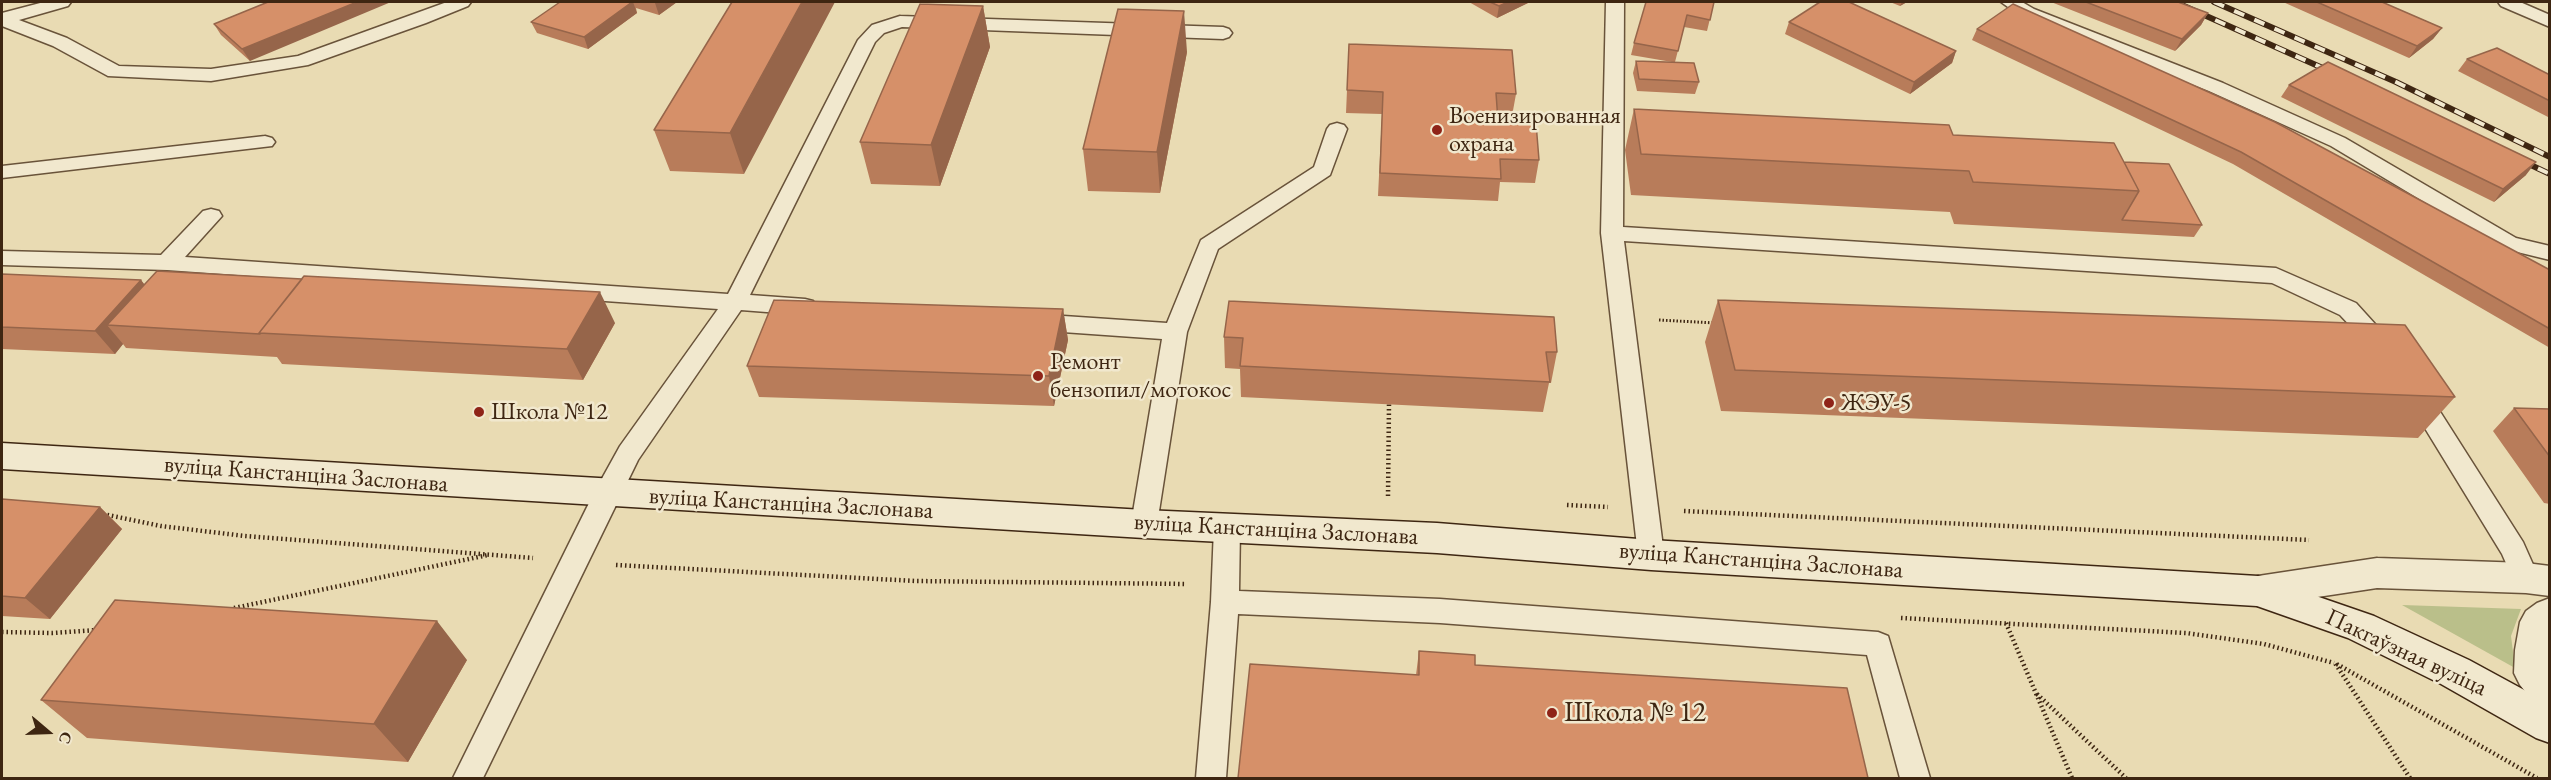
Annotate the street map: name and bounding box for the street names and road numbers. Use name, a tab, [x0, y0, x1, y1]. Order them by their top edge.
street label: вуліца Канстанціна Заслонава	[163, 451, 449, 499]
street label: вуліца Канстанціна Заслонава	[648, 482, 934, 526]
street label: вуліца Канстанціна Заслонава	[1133, 508, 1419, 552]
street label: вуліца Канстанціна Заслонава	[1618, 537, 1904, 585]
street label: Пакгаўзная вуліца	[2321, 603, 2491, 703]

